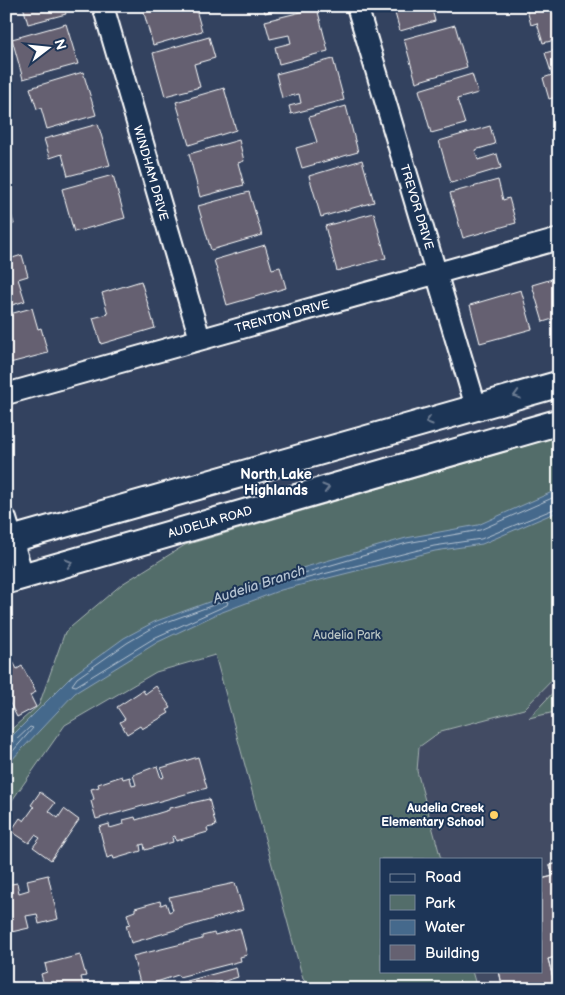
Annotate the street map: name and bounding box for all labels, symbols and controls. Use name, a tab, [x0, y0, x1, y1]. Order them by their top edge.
north arrow	[22, 22, 72, 72]
text: N	[50, 37, 70, 52]
street label: WINDHAM DRIVE	[130, 124, 171, 223]
street label: TREVOR DRIVE	[396, 163, 437, 251]
street label: TRENTON DRIVE	[233, 297, 331, 336]
one-way arrow	[514, 390, 522, 400]
one-way arrow	[425, 415, 434, 425]
district label: North Lake Highlands	[240, 466, 312, 499]
one-way arrow	[322, 484, 330, 494]
street label: AUDELIA ROAD	[166, 503, 254, 542]
one-way arrow	[65, 558, 74, 569]
water label: Audelia Branch	[210, 562, 308, 608]
park label: Audelia Park	[313, 628, 381, 643]
place label: Audelia Creek Elementary School	[381, 801, 485, 830]
marker: Audelia Creek Elementary School	[488, 809, 500, 821]
legend	[380, 858, 542, 972]
text: Road	[425, 868, 461, 887]
text: Park	[425, 894, 456, 913]
text: Water	[425, 918, 465, 937]
text: Building	[425, 944, 480, 963]

